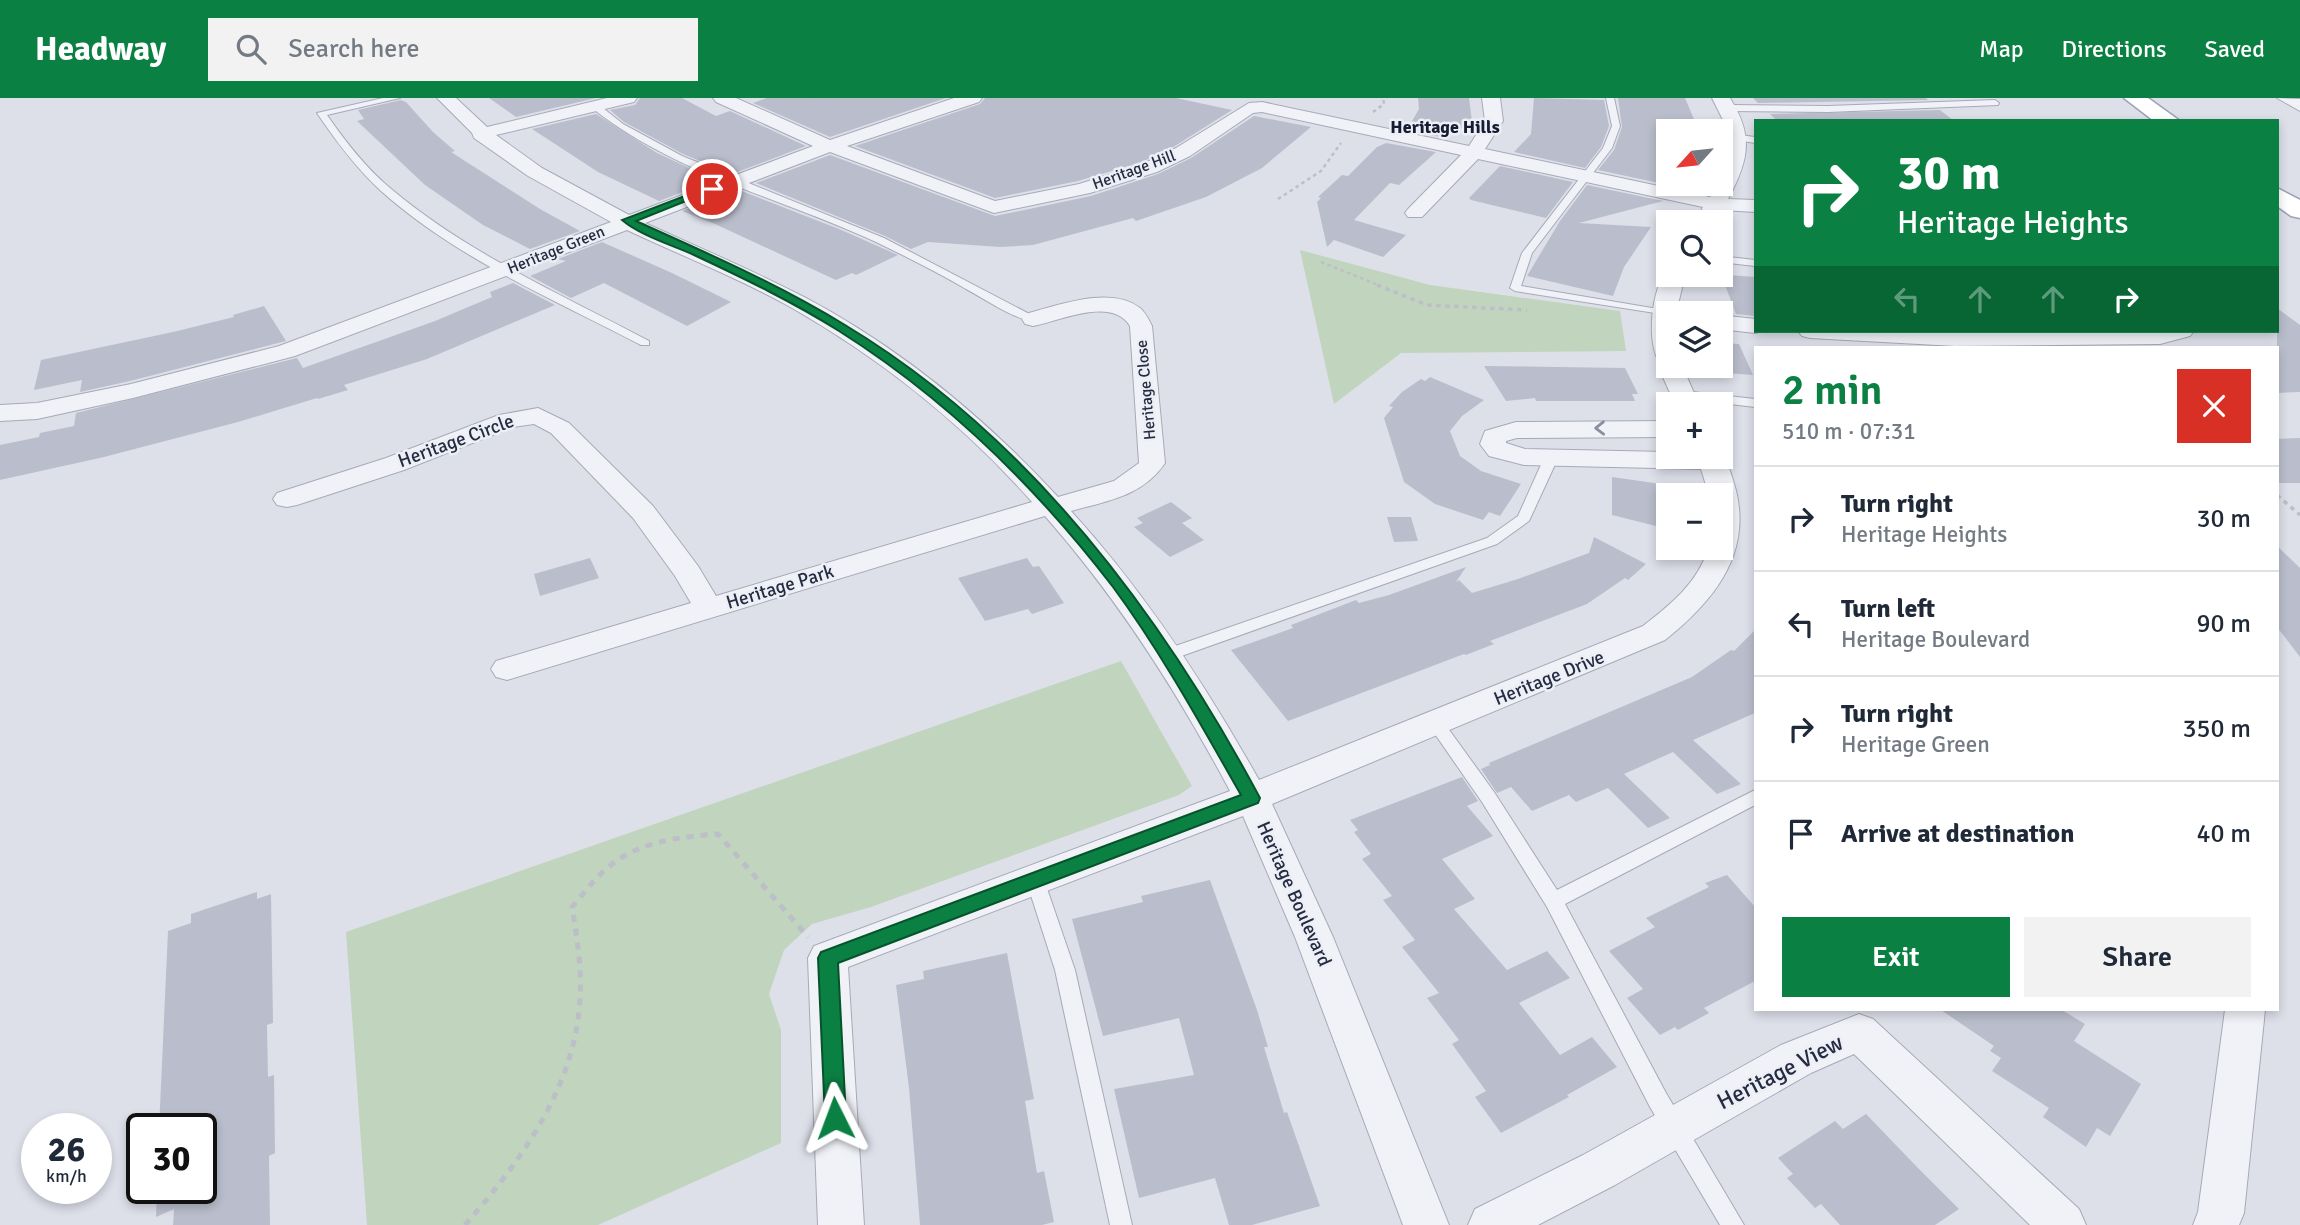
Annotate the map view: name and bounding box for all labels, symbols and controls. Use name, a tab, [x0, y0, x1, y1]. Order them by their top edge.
search box	[208, 18, 698, 81]
text: Headway	[35, 29, 166, 70]
icon: search	[232, 30, 270, 68]
text: Search here	[288, 33, 419, 65]
text: Map	[1979, 34, 2024, 64]
text: Directions	[2062, 34, 2167, 64]
text: Saved	[2205, 34, 2265, 64]
district label: Heritage Hills	[1390, 116, 1500, 138]
north arrow	[1656, 119, 1732, 196]
map controls	[1656, 119, 1733, 560]
text: 30 m	[1897, 143, 2000, 203]
street label: Heritage Hill	[1090, 146, 1179, 194]
icon: right	[1782, 147, 1873, 238]
pin	[682, 159, 742, 219]
icon: arrive	[693, 170, 731, 208]
text: Heritage Heights	[1897, 203, 2128, 242]
button: search	[1656, 210, 1733, 287]
street label: Heritage Green	[504, 221, 608, 279]
icon: left	[1888, 280, 1926, 318]
icon: ahead	[1961, 280, 1999, 318]
icon: ahead	[2034, 280, 2072, 318]
icon: right	[2107, 280, 2145, 318]
button: layers	[1656, 301, 1733, 378]
street label: Heritage Close	[1132, 339, 1160, 441]
text: 2 min	[1782, 365, 1883, 416]
button: close	[2177, 369, 2251, 443]
button: +	[1656, 392, 1733, 469]
street label: Heritage Circle	[395, 409, 517, 473]
text: 510 m · 07:31	[1782, 417, 1916, 446]
one-way arrow	[1594, 420, 1604, 436]
button: −	[1656, 483, 1733, 560]
text: Turn right	[1841, 488, 1953, 520]
icon: right	[1782, 500, 1820, 538]
text: 30 m	[2196, 503, 2251, 535]
text: Heritage Heights	[1841, 520, 2007, 549]
street label: Heritage Park	[723, 559, 837, 615]
text: Turn left	[1841, 593, 1935, 625]
icon: left	[1782, 605, 1820, 643]
text: 90 m	[2196, 608, 2251, 640]
text: Heritage Boulevard	[1841, 625, 2030, 654]
street label: Heritage Drive	[1490, 645, 1608, 711]
text: Turn right	[1841, 698, 1953, 730]
icon: right	[1782, 710, 1820, 748]
text: 350 m	[2182, 713, 2251, 745]
text: Heritage Green	[1841, 730, 1990, 759]
icon: arrive	[1782, 815, 1820, 853]
street label: Heritage Boulevard	[1251, 818, 1337, 970]
text: Arrive at destination	[1841, 818, 2074, 850]
text: 40 m	[2196, 818, 2251, 850]
button: Exit	[1782, 917, 2010, 997]
button: Share	[2024, 917, 2251, 997]
street label: Heritage View	[1712, 1028, 1848, 1116]
position arrow	[798, 1081, 872, 1155]
speed limit sign: 30	[126, 1113, 217, 1204]
text: 26	[48, 1128, 85, 1171]
text: km/h	[46, 1165, 87, 1187]

